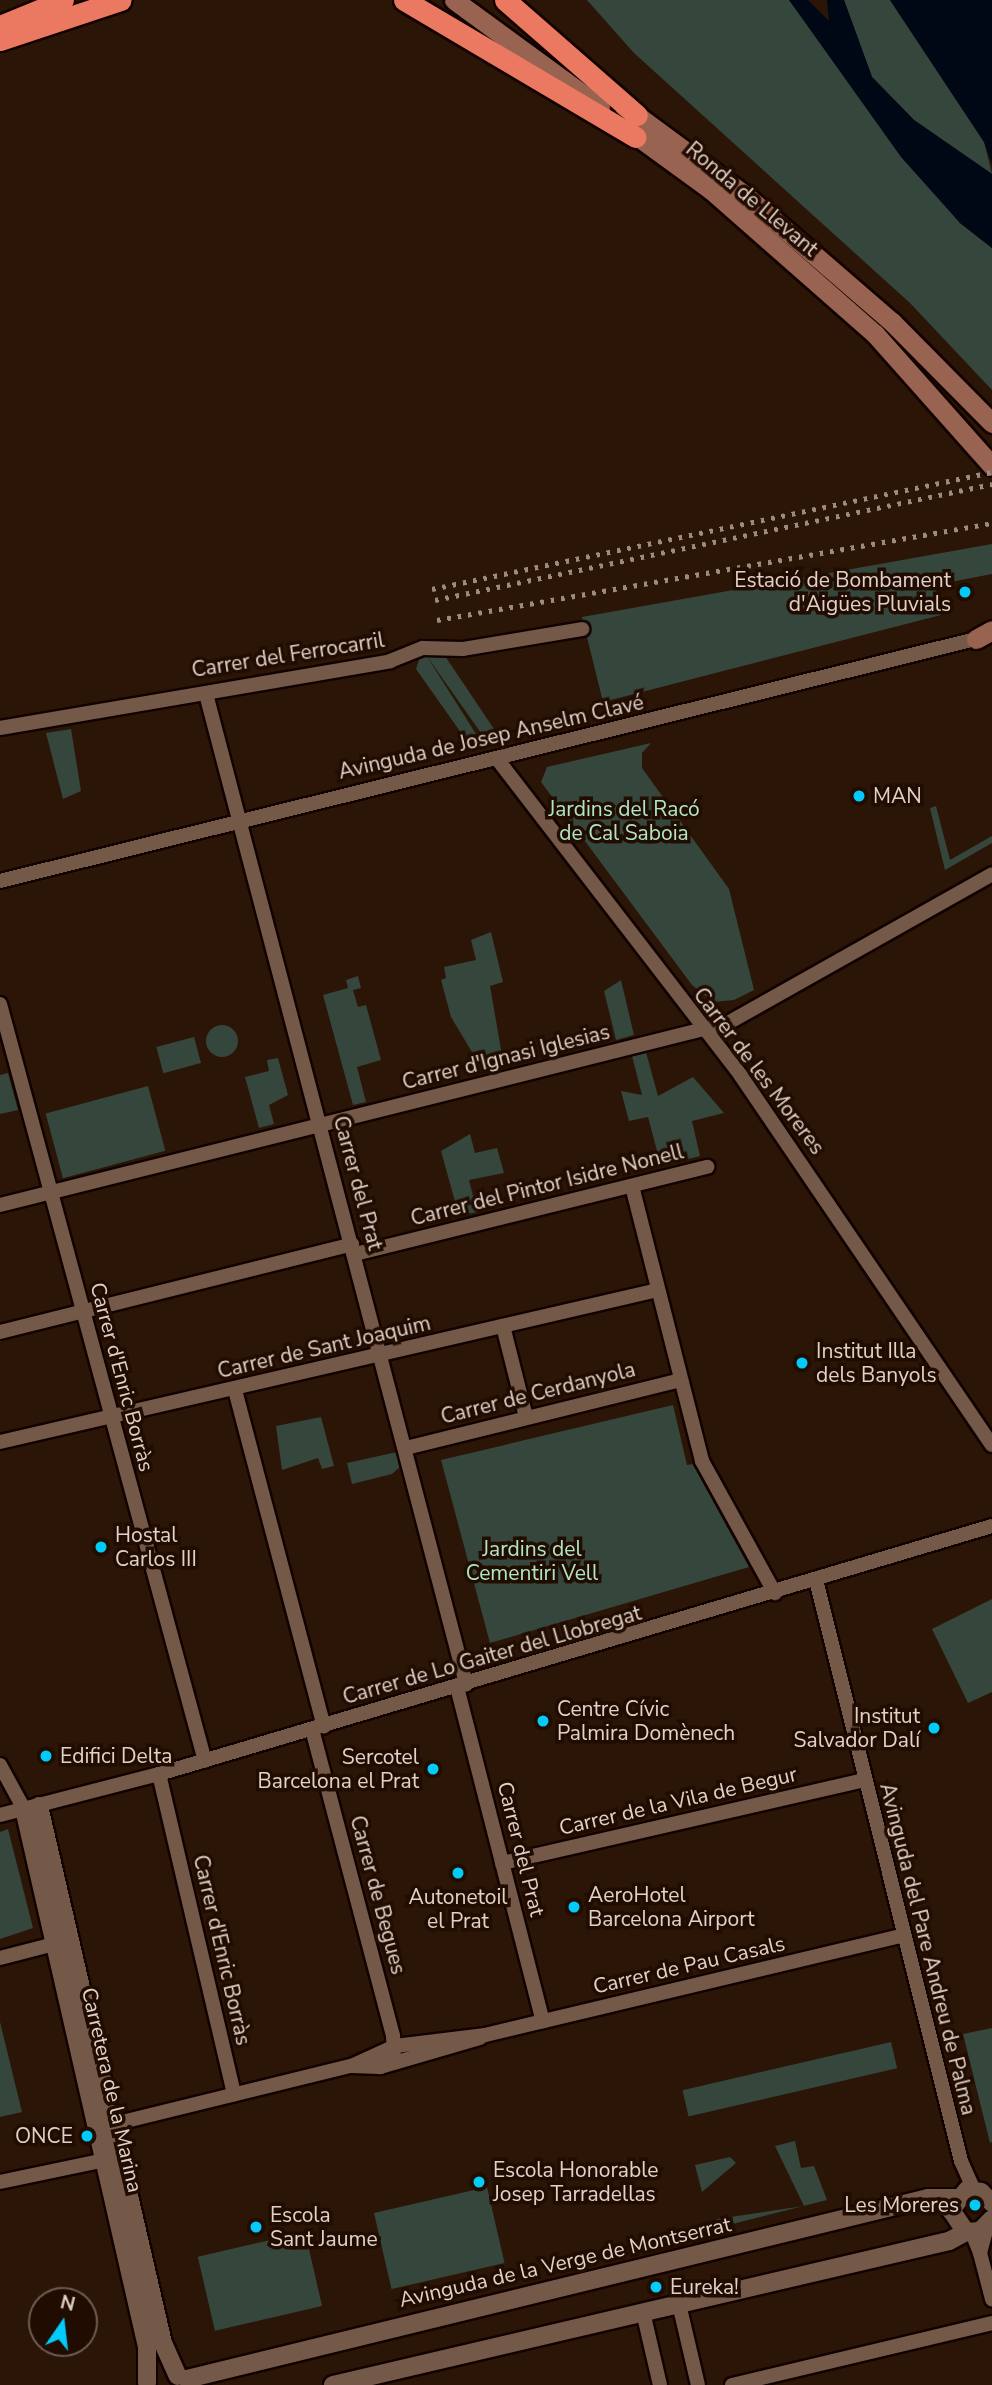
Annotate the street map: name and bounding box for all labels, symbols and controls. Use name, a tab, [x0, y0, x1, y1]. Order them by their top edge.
street label: Ronda de Llevant	[681, 136, 823, 262]
place label: Estació de Bombament d'Aigües Pluvials	[734, 567, 951, 617]
marker: Estació de Bombament d'Aigües Pluvials	[957, 584, 973, 600]
street label: Carrer del Ferrocarril	[190, 627, 386, 683]
street label: Avinguda de Josep Anselm Clavé	[336, 690, 646, 784]
place label: MAN	[873, 783, 922, 809]
marker: MAN	[851, 788, 867, 804]
park label: Jardins del Racó de Cal Saboia	[548, 796, 700, 846]
street label: Carrer de les Moreres	[688, 983, 830, 1159]
street label: Carrer d'Ignasi Iglesias	[400, 1019, 612, 1095]
street label: Carrer del Prat	[328, 1113, 388, 1253]
street label: Carrer del Pintor Isidre Nonell	[408, 1139, 686, 1231]
street label: Carrer d'Enric Borràs	[85, 1280, 159, 1474]
street label: Carrer de Sant Joaquim	[215, 1310, 433, 1384]
place label: Institut Illa dels Banyols	[816, 1338, 937, 1388]
marker: Institut Illa dels Banyols	[794, 1355, 810, 1371]
street label: Carrer de Cerdanyola	[438, 1357, 638, 1429]
place label: Hostal Carlos III	[115, 1522, 197, 1572]
park label: Jardins del Cementiri Vell	[466, 1536, 598, 1586]
marker: Hostal Carlos III	[93, 1539, 109, 1555]
street label: Carrer de Lo Gaiter del Llobregat	[340, 1600, 644, 1710]
place label: Centre Cívic Palmira Domènech	[557, 1696, 735, 1746]
place label: Institut Salvador Dalí	[794, 1703, 920, 1753]
marker: Centre Cívic Palmira Domènech	[535, 1713, 551, 1729]
marker: Institut Salvador Dalí	[926, 1720, 942, 1736]
place label: Edifici Delta	[60, 1743, 172, 1769]
place label: Sercotel Barcelona el Prat	[258, 1744, 419, 1794]
marker: Edifici Delta	[38, 1748, 54, 1764]
marker: Sercotel Barcelona el Prat	[425, 1761, 441, 1777]
street label: Carrer de la Vila de Begur	[557, 1761, 799, 1841]
street label: Carrer del Prat	[492, 1779, 550, 1919]
street label: Avinguda del Pare Andreu de Palma	[874, 1780, 982, 2118]
street label: Carrer de Begues	[345, 1813, 411, 1977]
street label: Carrer d'Enric Borràs	[188, 1852, 256, 2048]
marker: Autonetoil el Prat	[450, 1865, 466, 1881]
place label: AeroHotel Barcelona Airport	[588, 1882, 755, 1932]
place label: Autonetoil el Prat	[408, 1884, 508, 1934]
marker: AeroHotel Barcelona Airport	[566, 1899, 582, 1915]
street label: Carrer de Pau Casals	[591, 1931, 787, 1999]
street label: Carretera de la Marina	[76, 1985, 148, 2195]
place label: ONCE	[15, 2123, 73, 2149]
marker: ONCE	[79, 2128, 95, 2144]
place label: Escola Honorable Josep Tarradellas	[493, 2157, 658, 2207]
marker: Escola Honorable Josep Tarradellas	[471, 2174, 487, 2190]
place label: Les Moreres	[844, 2192, 959, 2218]
marker: Les Moreres	[965, 2195, 985, 2215]
place label: Escola Sant Jaume	[270, 2202, 378, 2252]
street label: Avinguda de la Verge de Montserrat	[397, 2211, 733, 2313]
marker: Escola Sant Jaume	[248, 2219, 264, 2235]
place label: Eureka!	[670, 2274, 739, 2300]
marker: Eureka!	[648, 2279, 664, 2295]
north arrow	[28, 2287, 98, 2357]
text: N	[58, 2289, 78, 2318]

